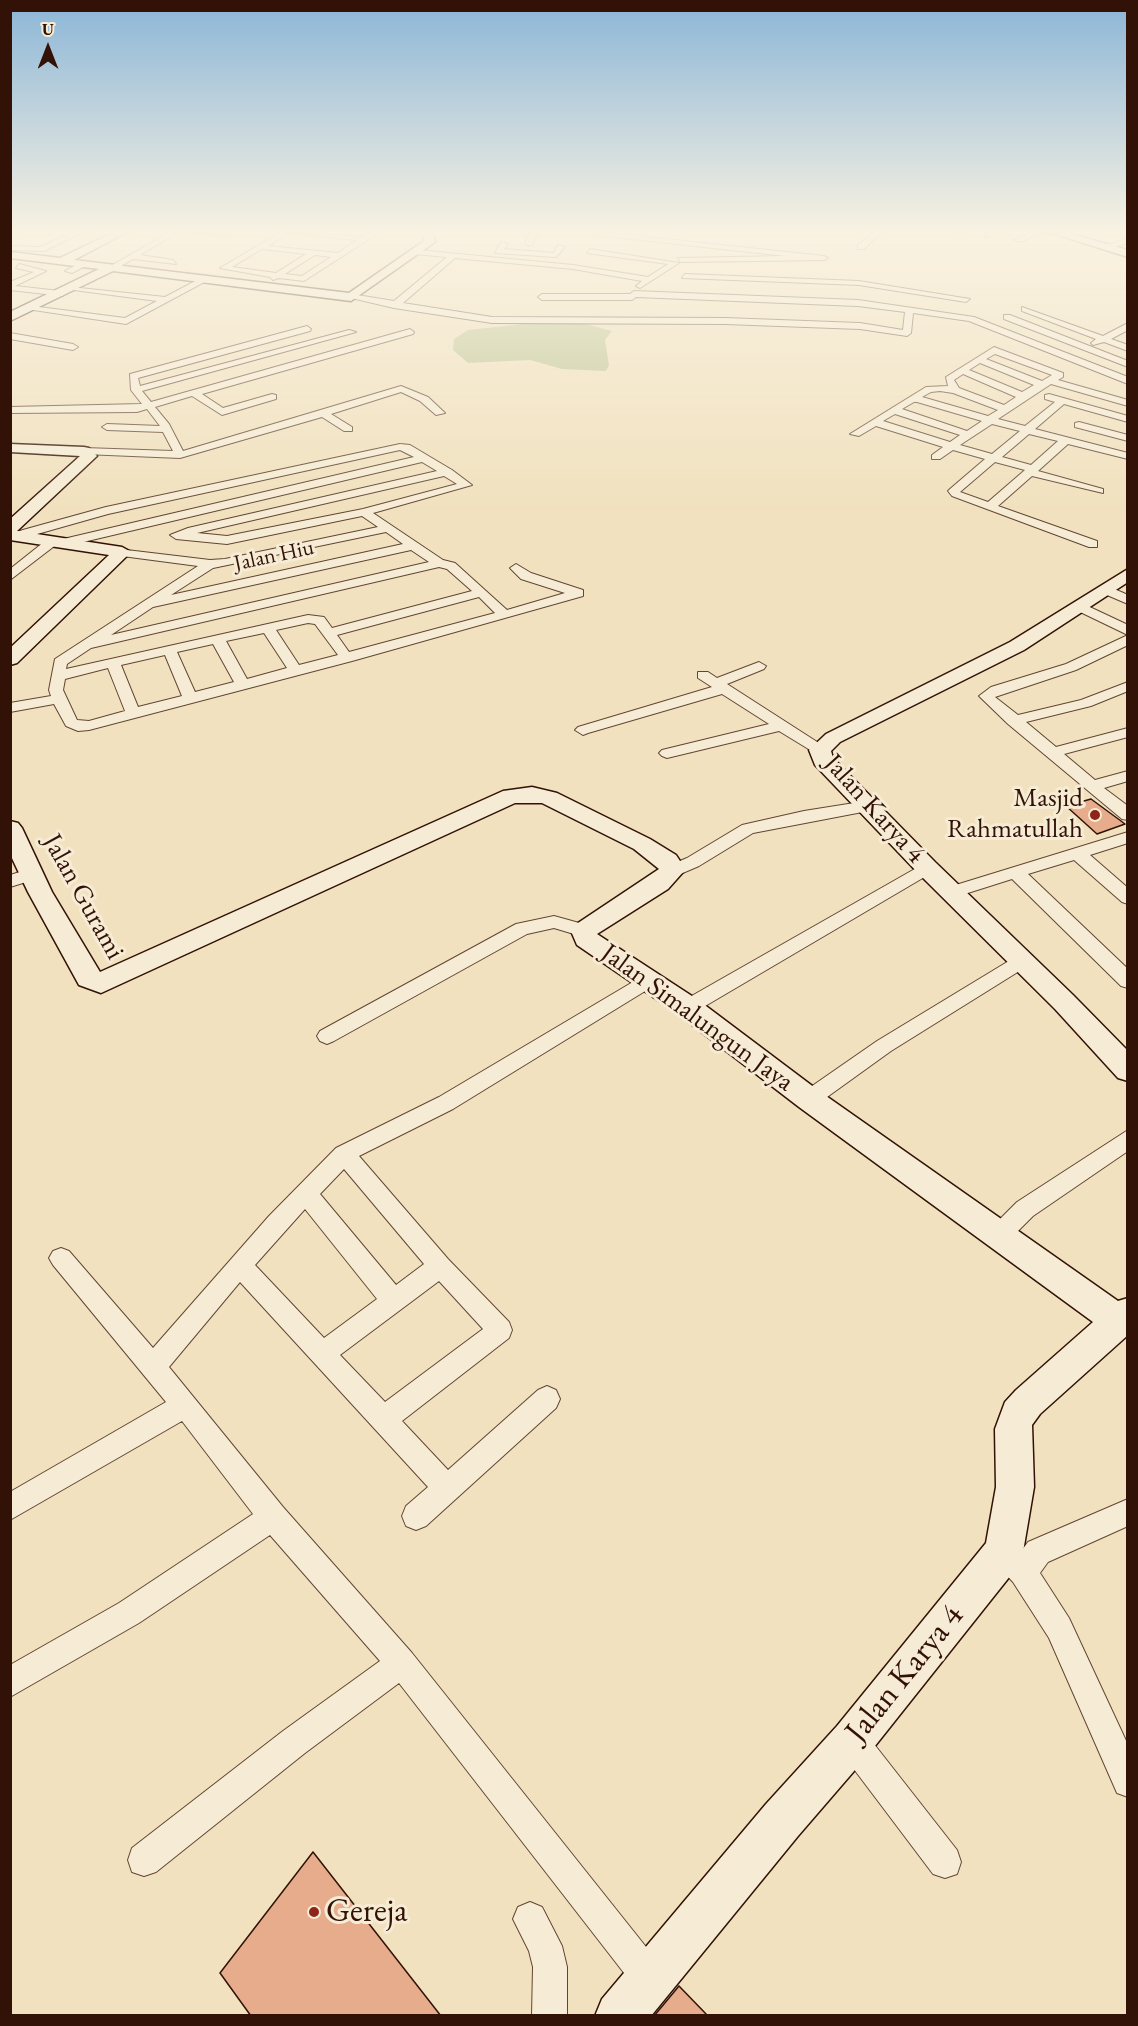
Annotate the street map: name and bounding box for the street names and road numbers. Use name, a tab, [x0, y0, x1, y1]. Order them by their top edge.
street label: Jalan Hiu	[232, 535, 316, 577]
street label: Jalan Karya 4	[817, 748, 931, 870]
street label: Jalan Gurami	[35, 829, 131, 965]
street label: Jalan Simalungun Jaya	[594, 937, 800, 1099]
street label: Jalan Karya 4	[837, 1597, 973, 1751]

